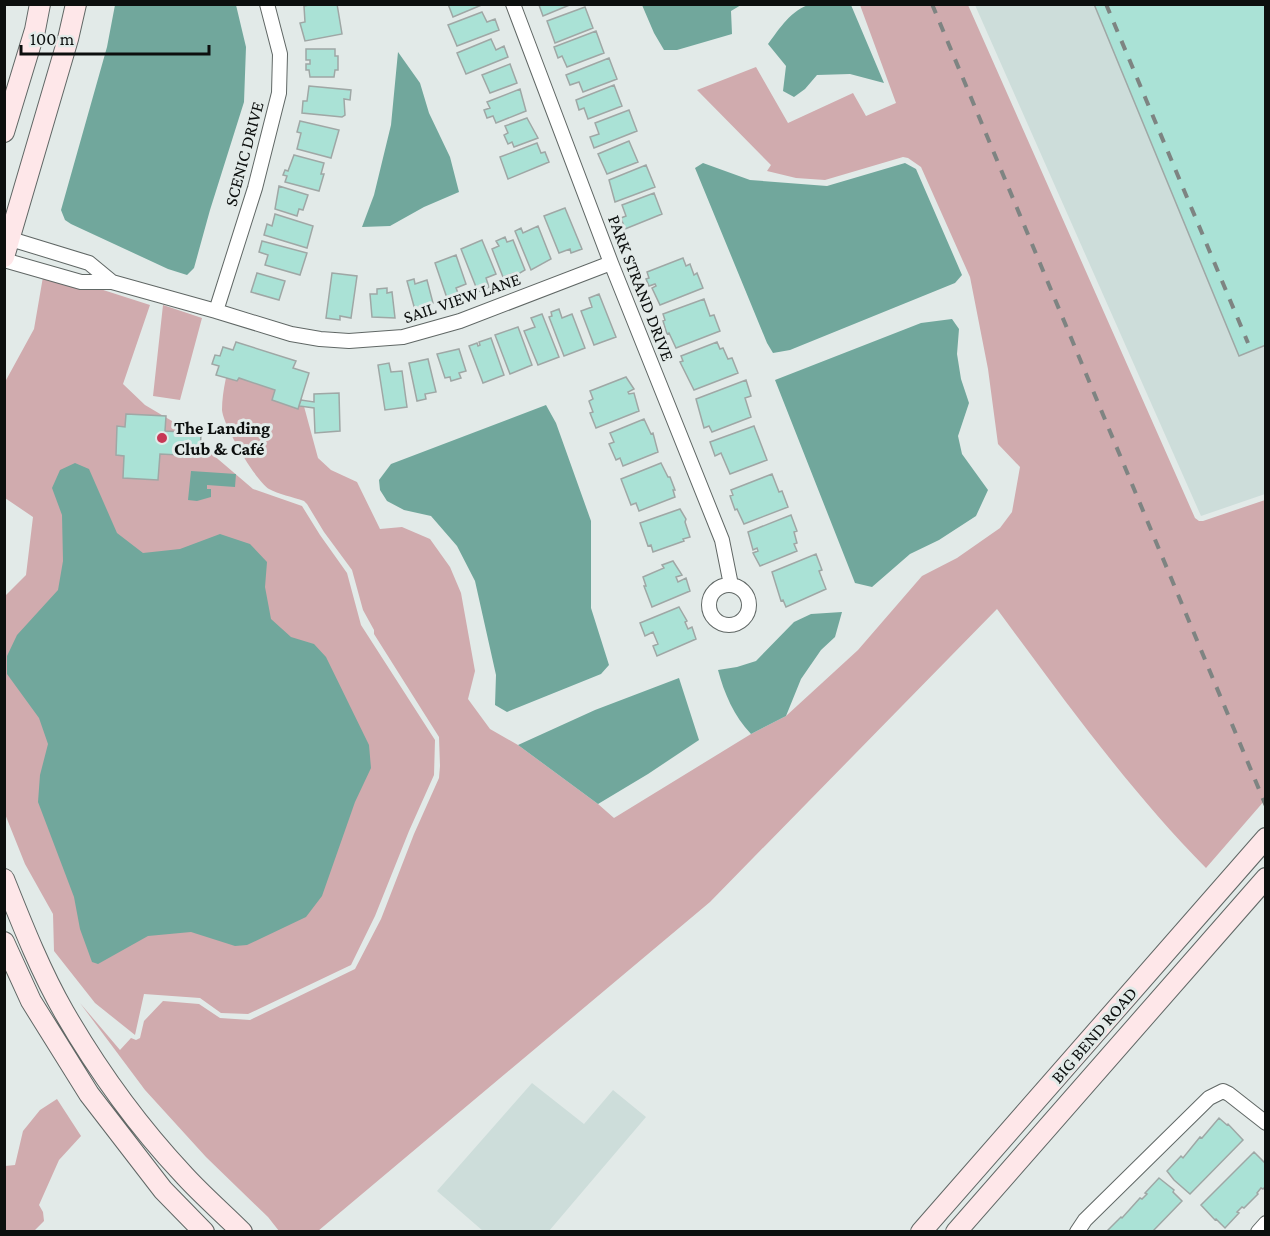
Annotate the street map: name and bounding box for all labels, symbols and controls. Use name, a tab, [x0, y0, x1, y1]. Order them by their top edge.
scale bar	[21, 18, 208, 56]
text: 100 m	[30, 29, 75, 49]
street label: SCENIC DRIVE	[220, 99, 268, 209]
street label: PARK STRAND DRIVE	[604, 212, 678, 364]
street label: SAIL VIEW LANE	[401, 269, 523, 327]
place label: The Landing Club & Café	[174, 418, 270, 459]
marker: The Landing Club & Café	[155, 431, 169, 445]
street label: BIG BEND ROAD	[1047, 983, 1141, 1087]

